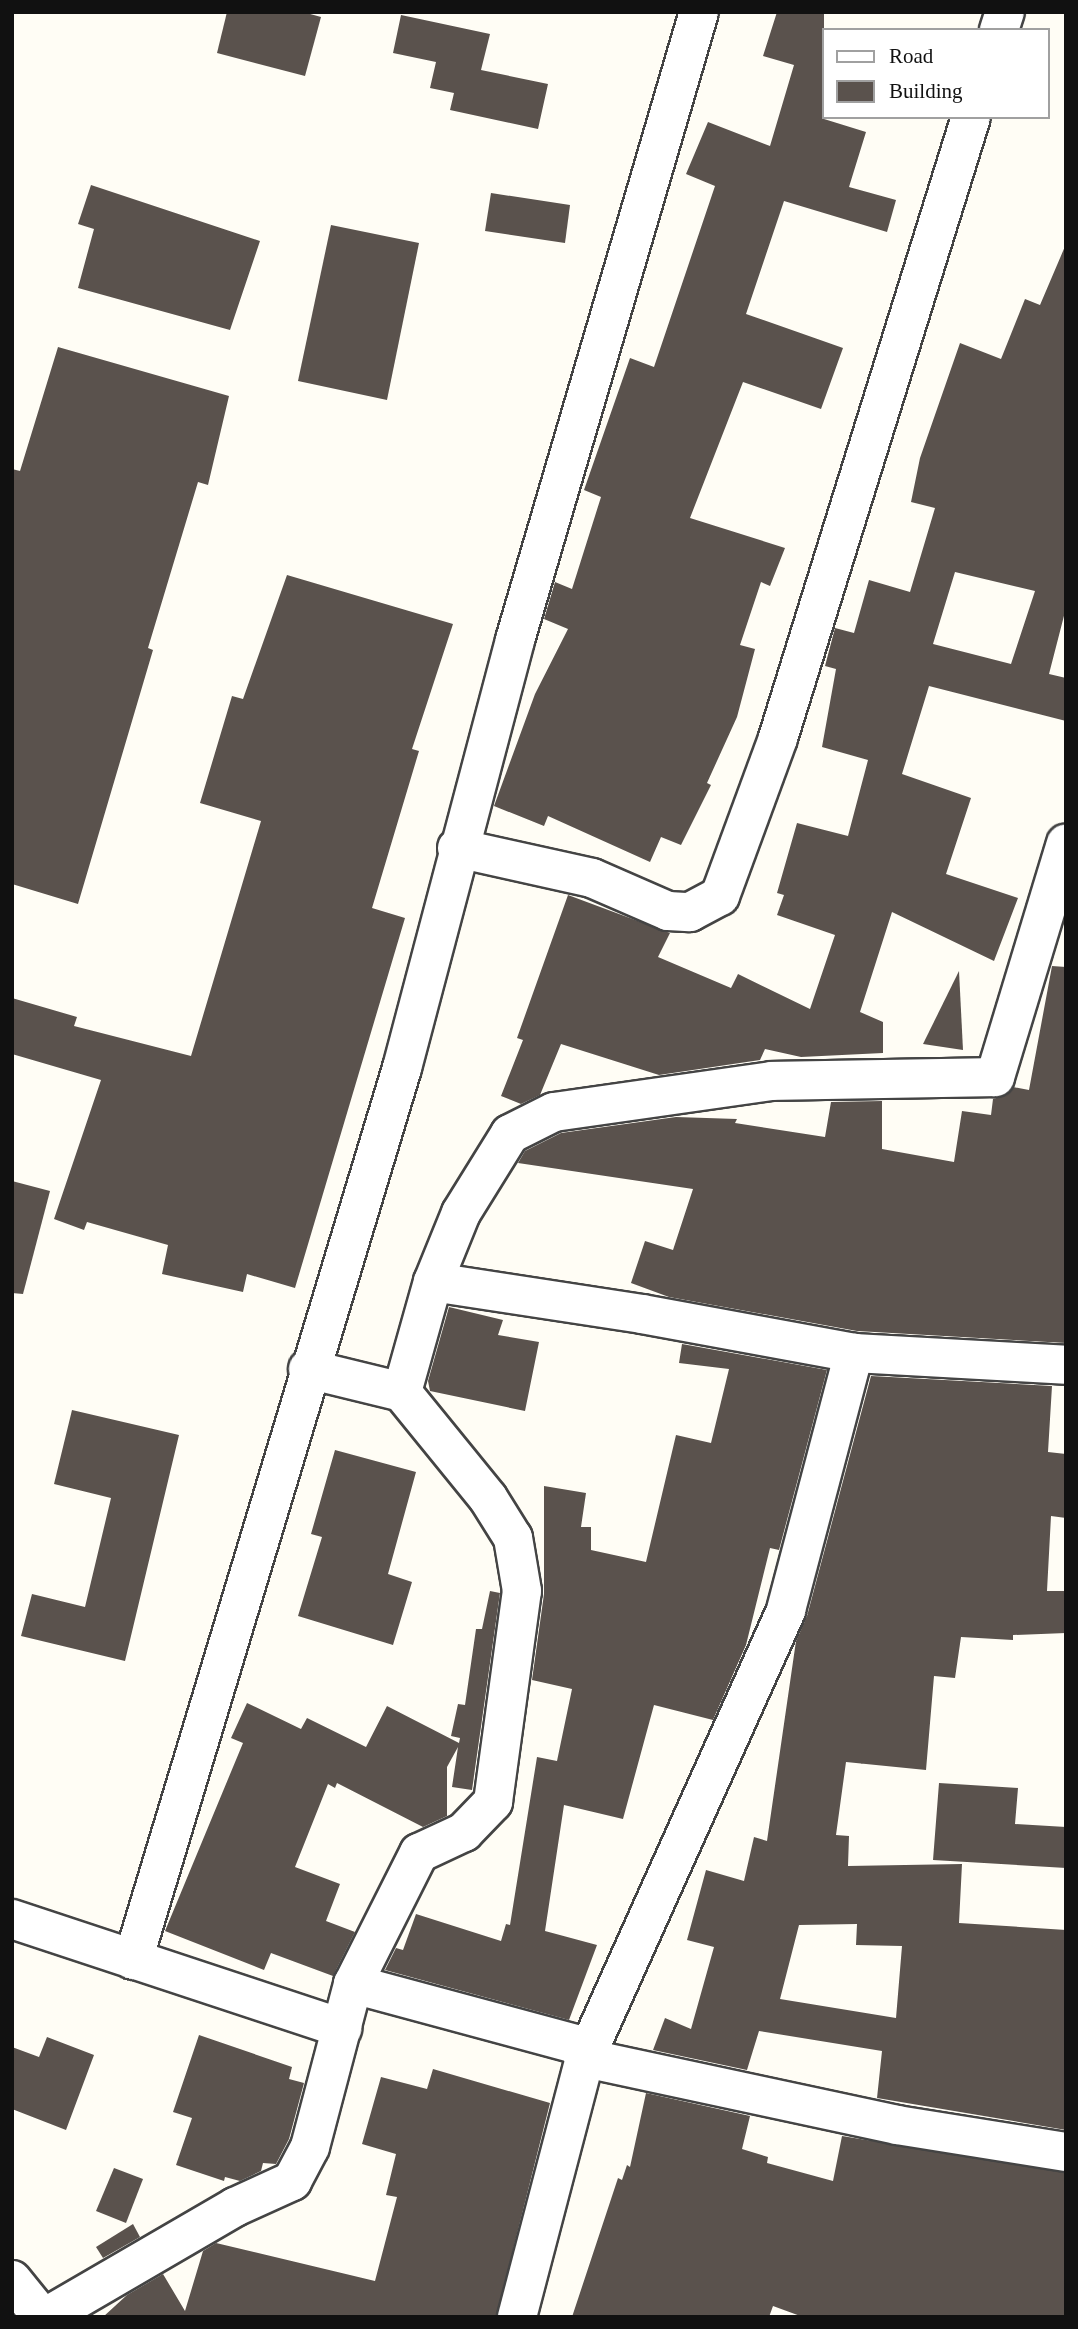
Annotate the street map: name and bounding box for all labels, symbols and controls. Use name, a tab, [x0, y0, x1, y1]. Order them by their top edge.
legend	[822, 28, 1050, 119]
text: Road	[889, 44, 933, 68]
text: Building	[889, 79, 963, 103]

